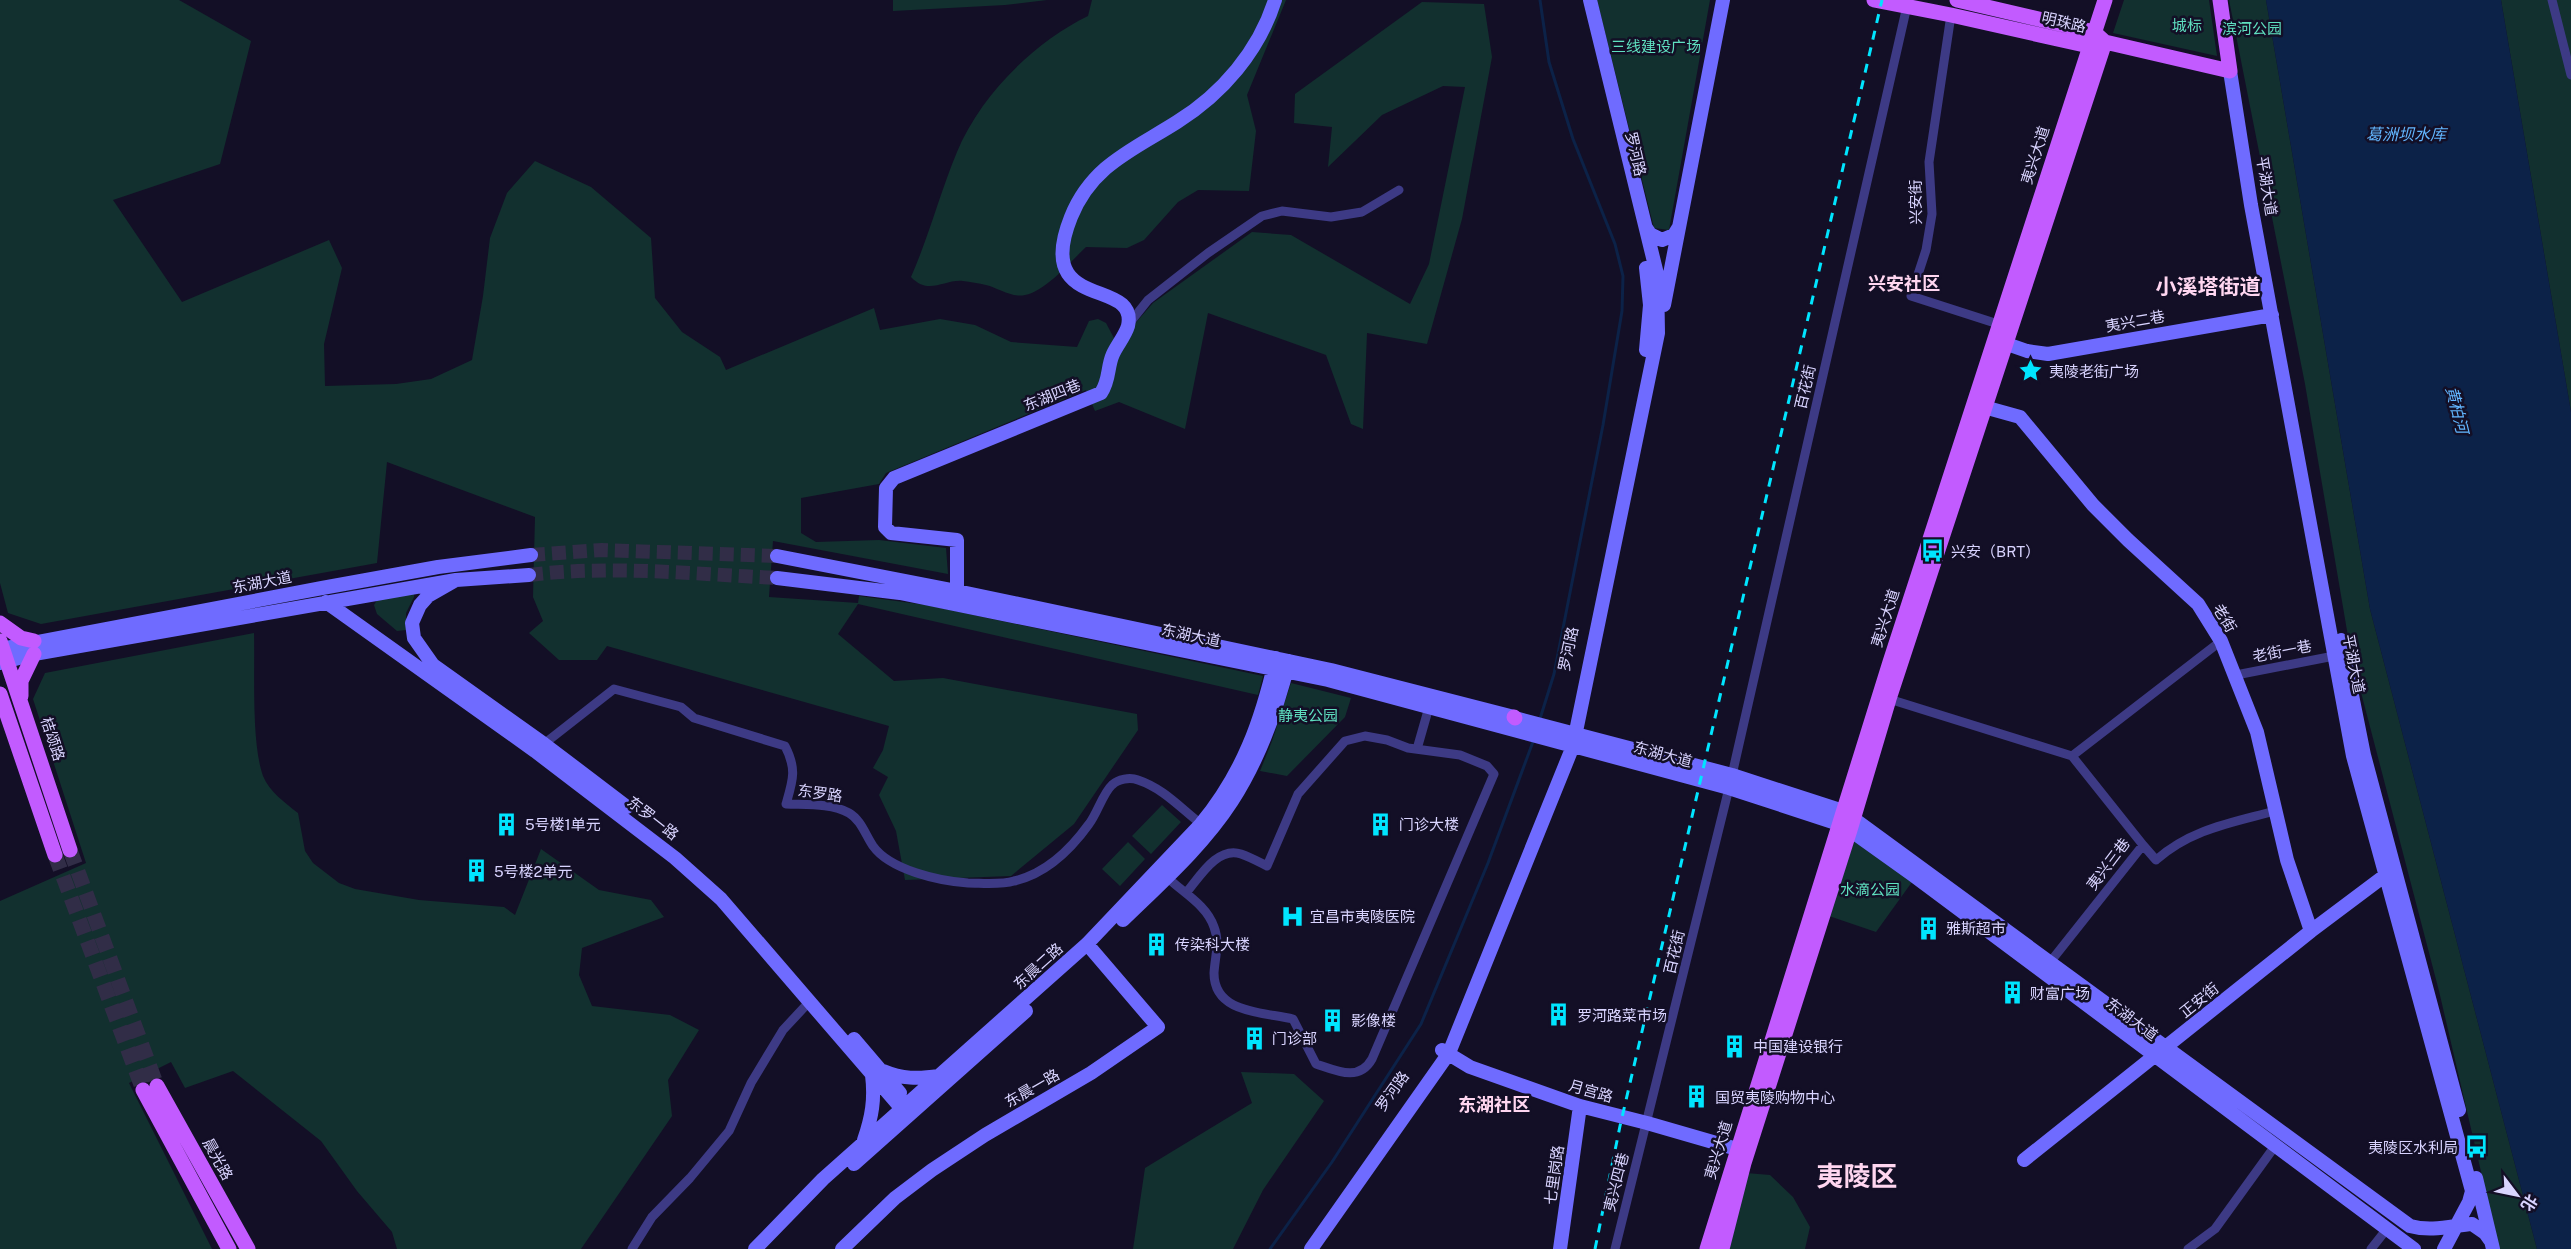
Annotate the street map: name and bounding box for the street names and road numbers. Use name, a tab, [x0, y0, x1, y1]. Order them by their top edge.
street label: 明珠路	[2040, 9, 2088, 35]
street label: 夷兴大道	[2018, 124, 2052, 186]
street label: 罗河路	[1623, 130, 1649, 178]
street label: 平湖大道	[2254, 155, 2280, 217]
street label: 兴安街	[1907, 179, 1924, 225]
street label: 夷兴二巷	[2104, 307, 2166, 335]
street label: 百花街	[1792, 363, 1818, 411]
street label: 东湖四巷	[1021, 376, 1083, 414]
street label: 东湖大道	[231, 568, 293, 596]
street label: 夷兴大道	[1868, 587, 1902, 649]
street label: 老街	[2210, 601, 2240, 635]
street label: 东湖大道	[1160, 620, 1222, 650]
street label: 罗河路	[1555, 625, 1581, 673]
street label: 平湖大道	[2340, 633, 2368, 695]
street label: 老街一巷	[2251, 637, 2313, 665]
street label: 桔颂路	[38, 715, 68, 763]
street label: 东湖大道	[1632, 738, 1694, 770]
street label: 东罗路	[797, 781, 843, 805]
street label: 东罗一路	[624, 793, 682, 843]
street label: 夷兴三巷	[2083, 835, 2133, 893]
street label: 百花街	[1661, 928, 1687, 976]
street label: 东晨二路	[1010, 940, 1066, 992]
street label: 正安街	[2176, 979, 2222, 1021]
street label: 东湖大道	[2103, 994, 2161, 1044]
street label: 东晨一路	[1002, 1066, 1062, 1110]
street label: 罗河路	[1372, 1068, 1412, 1114]
street label: 月宫路	[1567, 1077, 1615, 1105]
street label: 夷兴大道	[1701, 1119, 1735, 1181]
street label: 晨光路	[200, 1135, 236, 1183]
street label: 七里岗路	[1541, 1144, 1567, 1206]
street label: 夷兴四巷	[1600, 1151, 1632, 1213]

